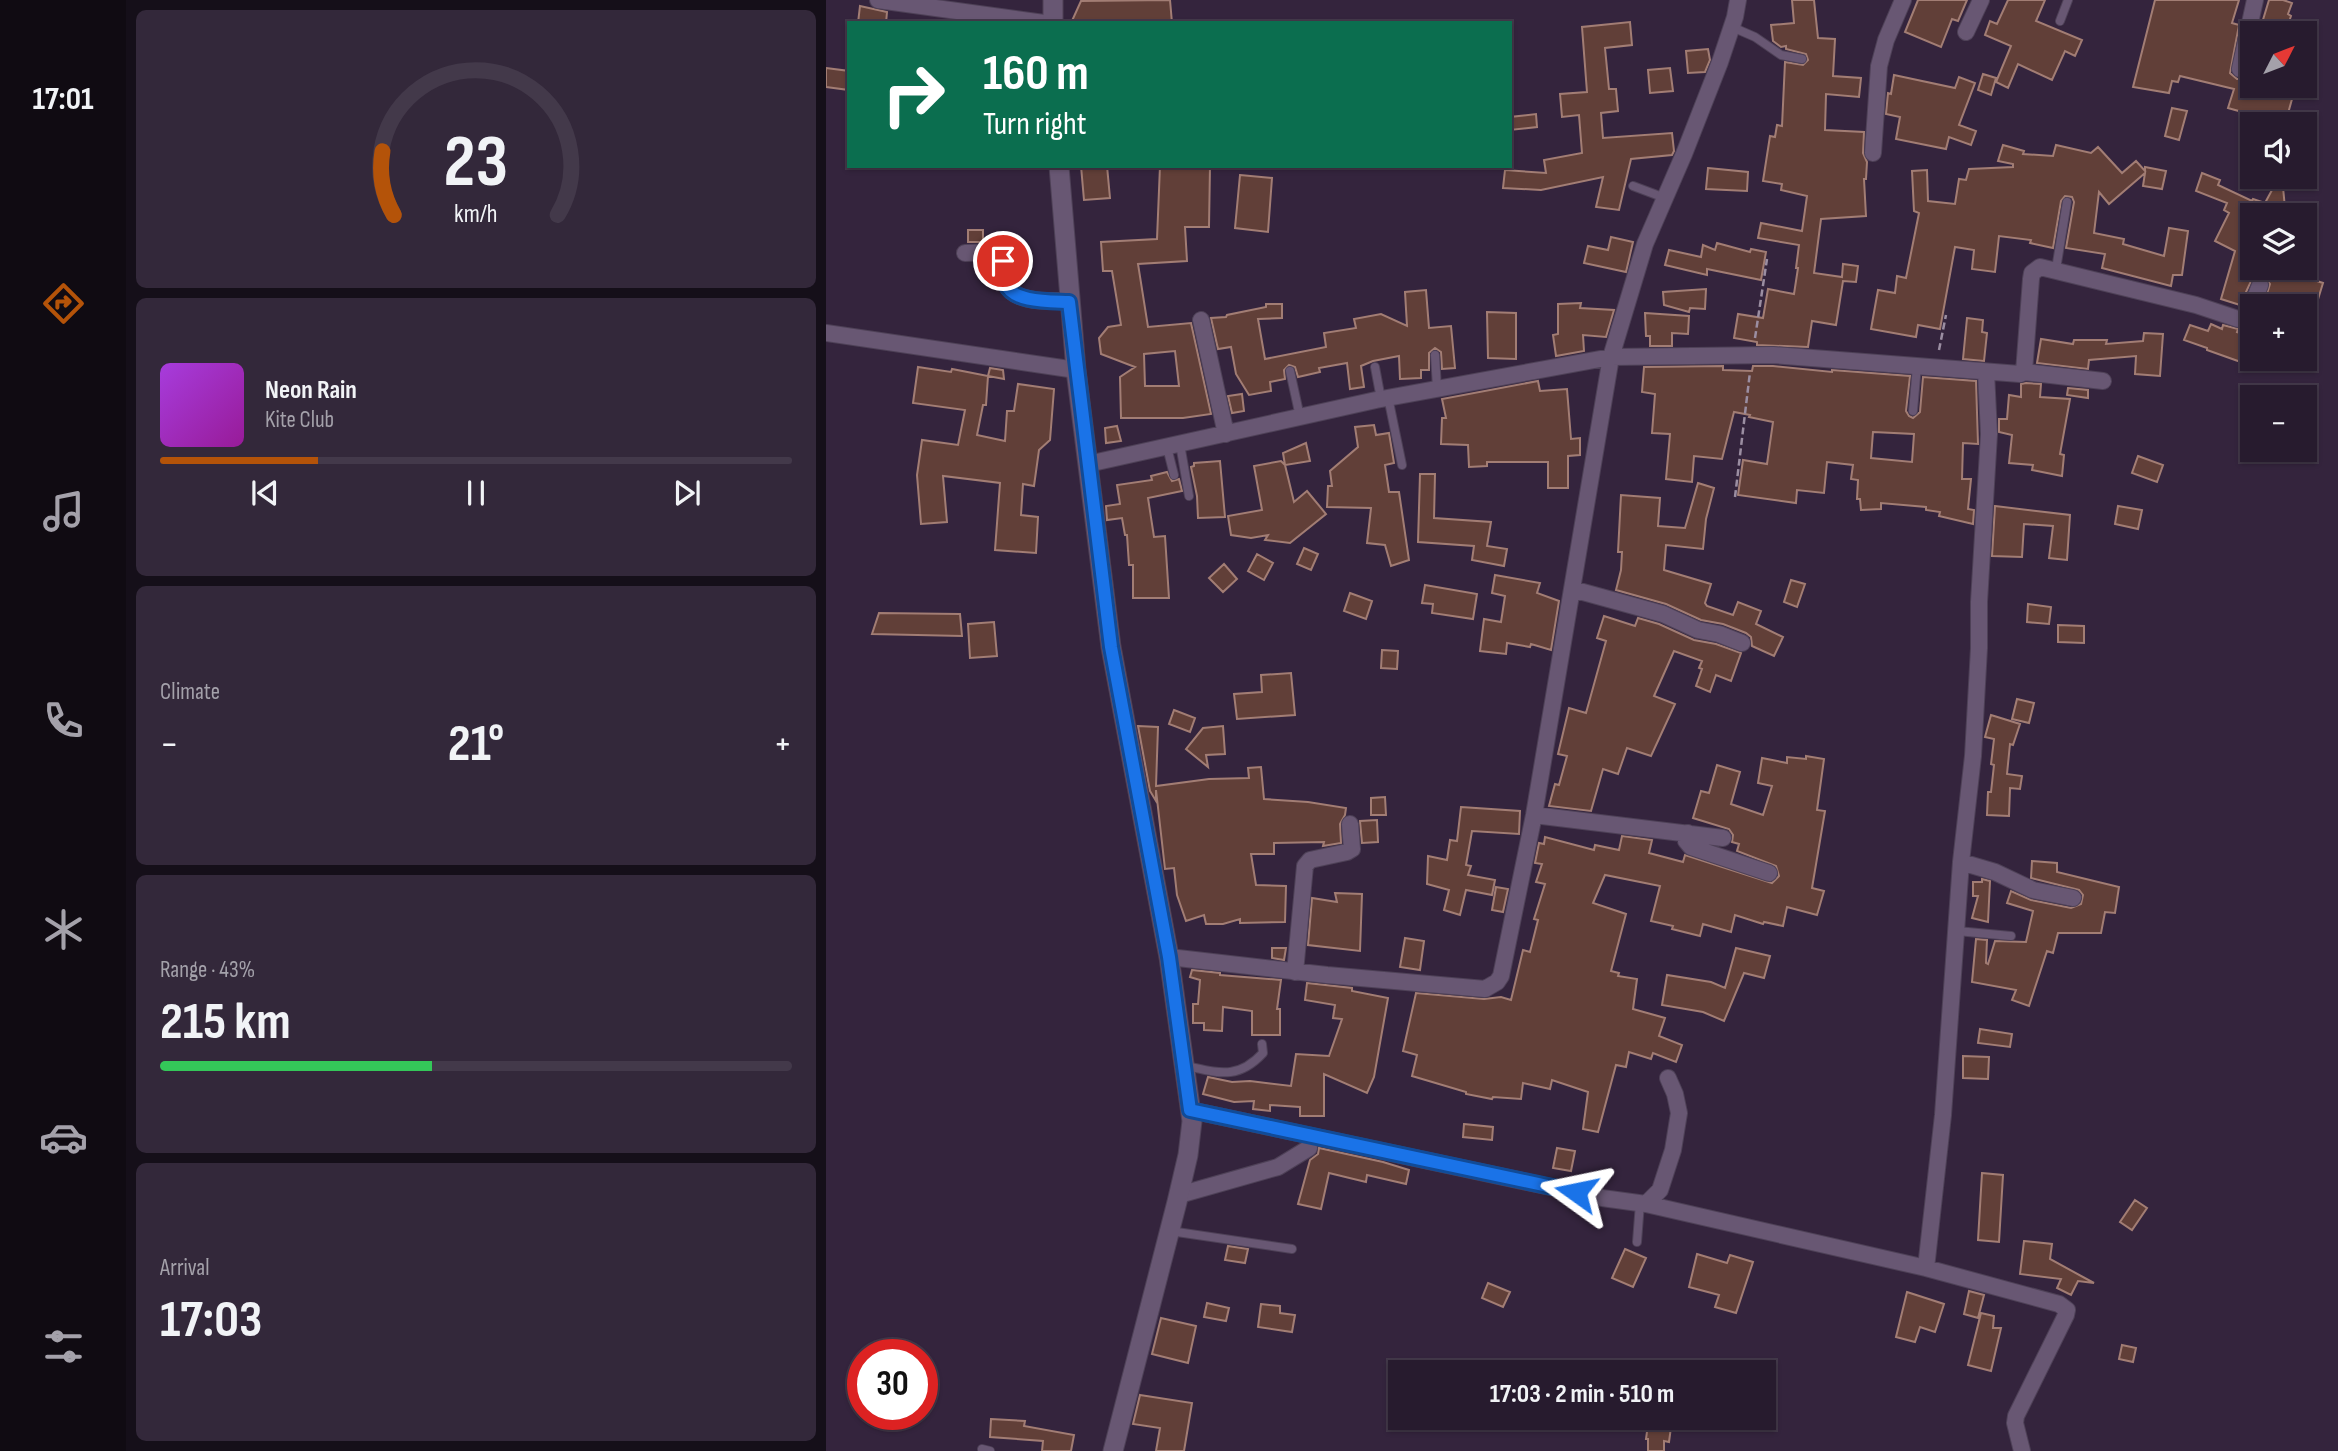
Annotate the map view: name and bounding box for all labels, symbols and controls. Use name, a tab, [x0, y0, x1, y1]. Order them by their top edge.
north arrow	[2240, 21, 2317, 98]
map controls	[2240, 21, 2317, 462]
text: 160 m	[983, 45, 1089, 104]
icon: right	[868, 49, 959, 140]
text: 17:01	[32, 80, 94, 119]
text: Turn right	[983, 105, 1087, 144]
button: sound	[2240, 112, 2317, 189]
text: 23	[444, 119, 508, 207]
text: km/h	[454, 199, 498, 230]
button: layers	[2240, 203, 2317, 280]
pin	[973, 231, 1033, 291]
icon: arrive	[984, 242, 1022, 280]
icon: directions	[39, 279, 88, 328]
button: +	[2240, 294, 2317, 371]
text: Neon Rain	[265, 375, 357, 406]
button: −	[2240, 385, 2317, 462]
text: Kite Club	[265, 406, 334, 434]
icon: previous	[246, 474, 284, 512]
icon: pause	[457, 474, 495, 512]
icon: next	[668, 474, 706, 512]
icon: music	[39, 487, 88, 536]
text: Climate	[160, 678, 220, 706]
icon: phone	[39, 696, 88, 745]
text: 21°	[448, 713, 504, 776]
text: −	[160, 722, 179, 767]
text: +	[773, 722, 792, 767]
icon: climate	[39, 905, 88, 954]
text: Range · 43%	[160, 956, 255, 984]
text: 215 km	[160, 991, 291, 1054]
icon: car	[39, 1113, 88, 1162]
position arrow	[1539, 1155, 1613, 1229]
text: Arrival	[160, 1254, 209, 1282]
text: 17:03	[160, 1289, 262, 1352]
icon: filters	[39, 1322, 88, 1371]
speed limit sign: 30	[847, 1339, 938, 1430]
text: 17:03 · 2 min · 510 m	[1490, 1379, 1674, 1410]

